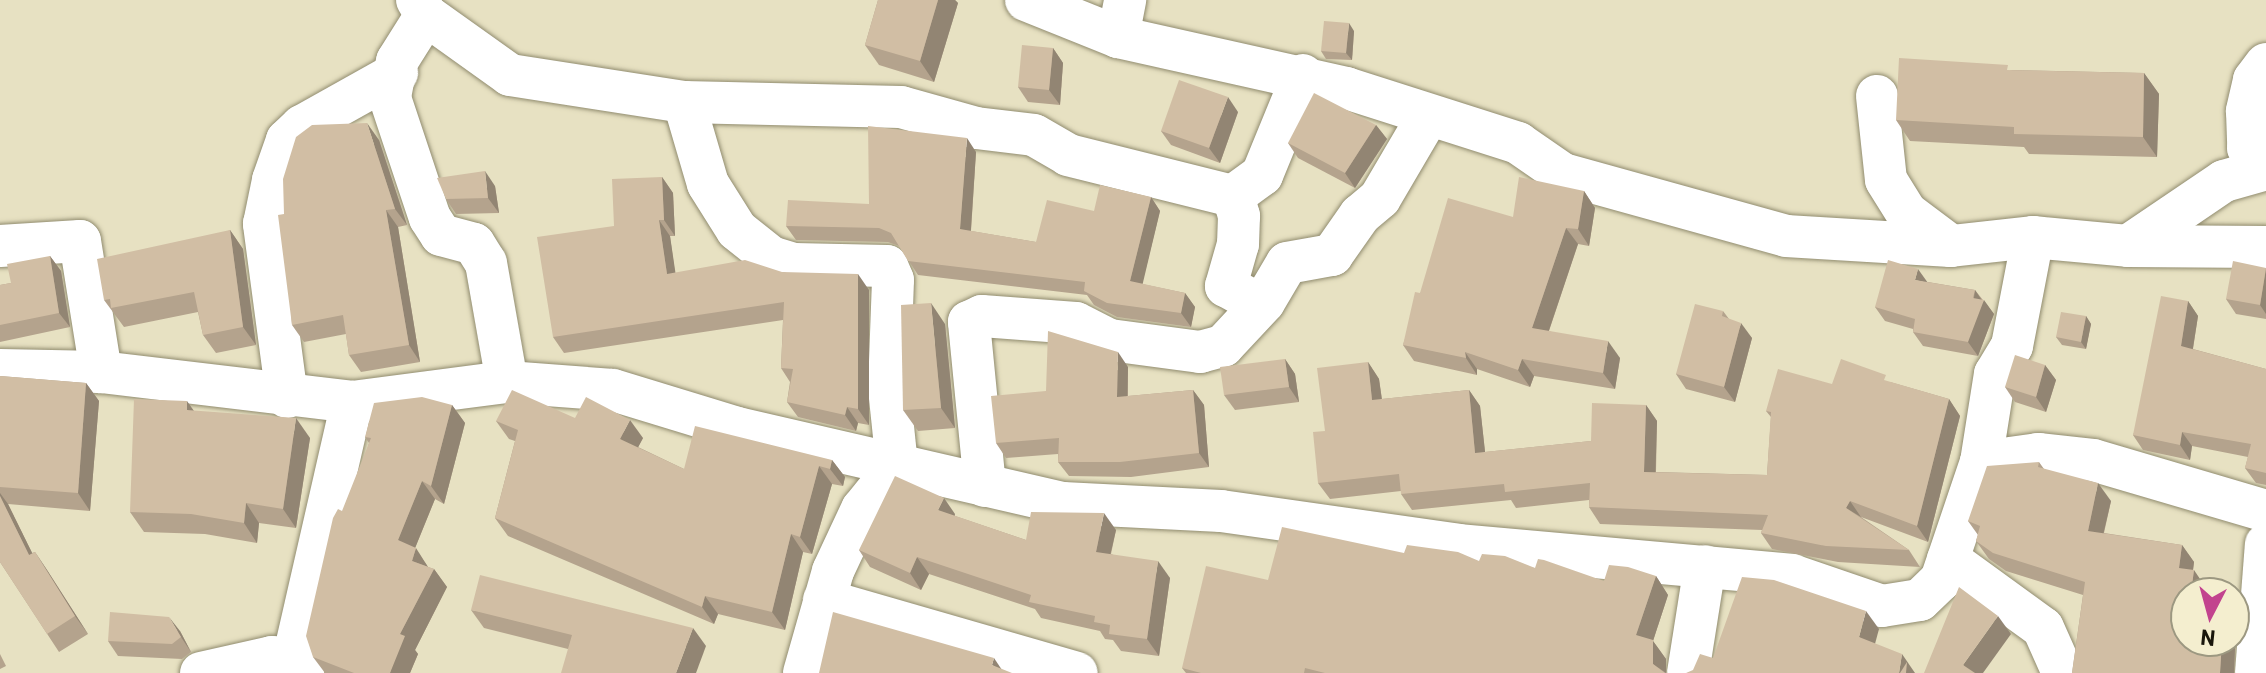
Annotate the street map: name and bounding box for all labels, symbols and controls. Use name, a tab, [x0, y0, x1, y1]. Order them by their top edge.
north arrow	[2170, 577, 2250, 657]
text: N	[2199, 625, 2216, 653]

